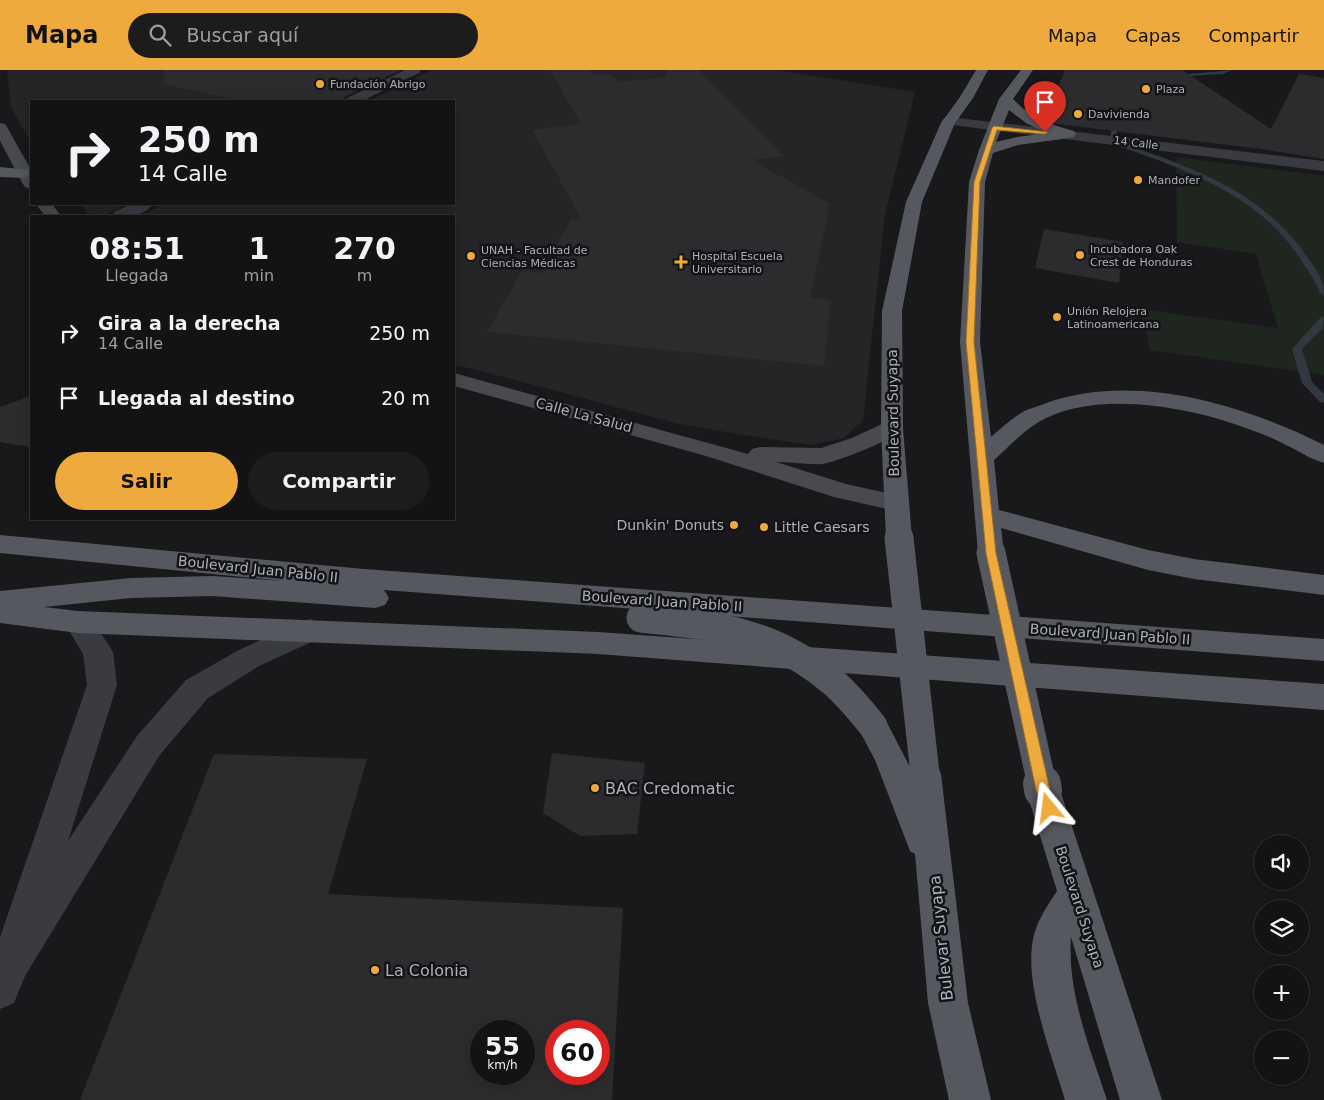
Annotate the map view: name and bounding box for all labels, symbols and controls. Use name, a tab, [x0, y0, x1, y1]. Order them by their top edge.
search box	[128, 13, 478, 58]
text: Mapa	[25, 21, 98, 49]
icon: search	[146, 21, 174, 49]
text: Buscar aquí	[186, 24, 298, 46]
text: Mapa	[1048, 25, 1097, 46]
text: Capas	[1125, 25, 1181, 46]
text: Compartir	[1209, 25, 1299, 46]
marker: Fundación Abrigo	[314, 78, 326, 90]
place label: Fundación Abrigo	[330, 78, 426, 91]
pin	[1024, 81, 1066, 132]
marker: Plaza	[1140, 83, 1152, 95]
place label: Plaza	[1156, 83, 1185, 96]
icon: arrive	[1031, 88, 1059, 116]
marker: Davivienda	[1072, 108, 1084, 120]
place label: Davivienda	[1088, 108, 1150, 121]
icon: right	[55, 120, 120, 185]
text: 250 m	[138, 120, 260, 160]
street label: 14 Calle	[1113, 134, 1159, 152]
text: 14 Calle	[138, 161, 228, 186]
marker: Mandofer	[1132, 174, 1144, 186]
place label: Mandofer	[1148, 174, 1201, 187]
text: 08:51	[89, 231, 185, 266]
text: 1	[248, 231, 269, 266]
text: 270	[333, 231, 396, 266]
place label: Incubadora Oak Crest de Honduras	[1090, 243, 1193, 269]
place label: UNAH - Facultad de Ciencias Médicas	[481, 244, 588, 270]
marker: Incubadora Oak Crest de Honduras	[1074, 249, 1086, 261]
marker: UNAH - Facultad de Ciencias Médicas	[465, 250, 477, 262]
place label: Hospital Escuela Universitario	[692, 250, 783, 276]
marker: Hospital Escuela Universitario	[674, 255, 688, 269]
text: Llegada	[105, 266, 168, 285]
text: min	[244, 266, 274, 285]
text: m	[357, 266, 372, 285]
place label: Unión Relojera Latinoamericana	[1067, 305, 1159, 331]
marker: Unión Relojera Latinoamericana	[1051, 311, 1063, 323]
text: Gira a la derecha	[98, 312, 281, 334]
icon: right	[55, 319, 83, 347]
text: 250 m	[369, 322, 430, 344]
text: 14 Calle	[98, 334, 163, 353]
street label: Boulevard Suyapa	[884, 349, 902, 477]
icon: arrive	[55, 384, 83, 412]
text: Llegada al destino	[98, 387, 295, 409]
text: 20 m	[381, 387, 430, 409]
street label: Calle La Salud	[534, 394, 634, 436]
button: Salir	[55, 452, 238, 510]
button: Compartir	[248, 452, 430, 510]
place label: Dunkin' Donuts	[616, 517, 724, 533]
marker: Dunkin' Donuts	[728, 519, 740, 531]
place label: Little Caesars	[774, 519, 870, 535]
marker: Little Caesars	[758, 521, 770, 533]
street label: Boulevard Juan Pablo II	[177, 553, 339, 585]
street label: Boulevard Juan Pablo II	[581, 587, 743, 615]
street label: Boulevard Juan Pablo II	[1029, 620, 1191, 648]
place label: BAC Credomatic	[605, 779, 735, 798]
position arrow	[1022, 781, 1074, 833]
marker: BAC Credomatic	[589, 782, 601, 794]
map controls	[1254, 835, 1309, 1085]
button: sound	[1254, 835, 1309, 890]
street label: Boulevard Suyapa	[1053, 844, 1107, 970]
street label: Bulevar Suyapa	[925, 874, 957, 1002]
button: layers	[1254, 900, 1309, 955]
place label: La Colonia	[385, 961, 468, 980]
marker: La Colonia	[369, 964, 381, 976]
button: +	[1254, 965, 1309, 1020]
speed limit sign: 60	[545, 1020, 610, 1085]
button: −	[1254, 1030, 1309, 1085]
text: 55	[485, 1032, 520, 1061]
text: km/h	[487, 1058, 518, 1072]

